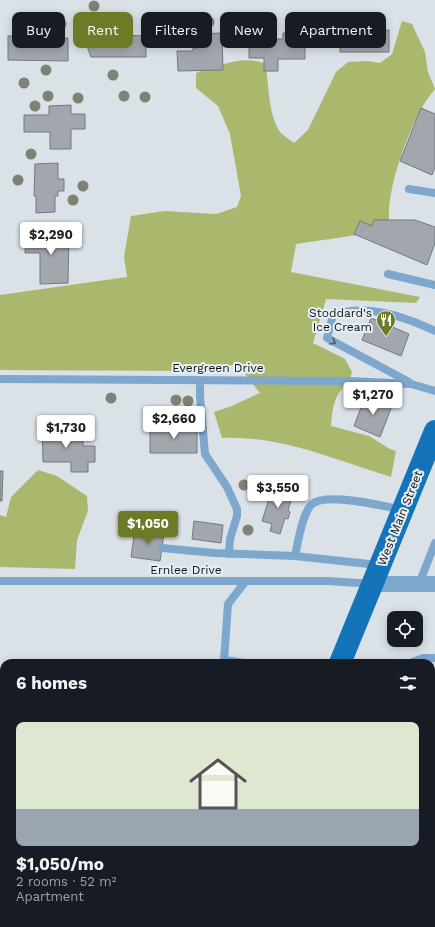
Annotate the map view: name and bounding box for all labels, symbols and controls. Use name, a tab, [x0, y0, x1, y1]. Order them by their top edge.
chip: Buy	[12, 12, 65, 48]
chip: Rent	[73, 12, 133, 48]
chip: Filters	[141, 12, 212, 48]
chip: New	[220, 12, 277, 48]
chip: Apartment	[285, 12, 386, 48]
pin: $2,290	[18, 222, 84, 256]
text: $2,290	[29, 227, 73, 242]
place label: Stoddard's Ice Cream	[309, 306, 372, 334]
restaurant icon: Stoddard's Ice Cream	[375, 309, 397, 337]
one-way arrow	[329, 337, 336, 344]
street label: Evergreen Drive	[172, 361, 264, 375]
pin: $1,270	[340, 382, 406, 416]
text: $1,270	[352, 387, 394, 402]
pin: $2,660	[141, 406, 207, 440]
text: $2,660	[152, 411, 196, 426]
pin: $1,730	[33, 415, 99, 449]
text: $1,730	[46, 420, 86, 435]
street label: West Main Street	[375, 468, 425, 568]
pin: $3,550	[245, 475, 311, 509]
text: $3,550	[256, 480, 300, 495]
pin: $1,050	[115, 511, 181, 545]
text: $1,050	[127, 516, 169, 531]
street label: Ernlee Drive	[150, 563, 222, 577]
map controls	[387, 611, 423, 647]
button: locate	[387, 611, 423, 647]
icon: filters	[397, 672, 419, 694]
text: 6 homes	[16, 673, 87, 693]
icon: home	[182, 748, 254, 820]
text: $1,050/mo	[16, 854, 104, 874]
text: 2 rooms · 52 m²	[16, 874, 116, 889]
text: Apartment	[16, 889, 84, 904]

